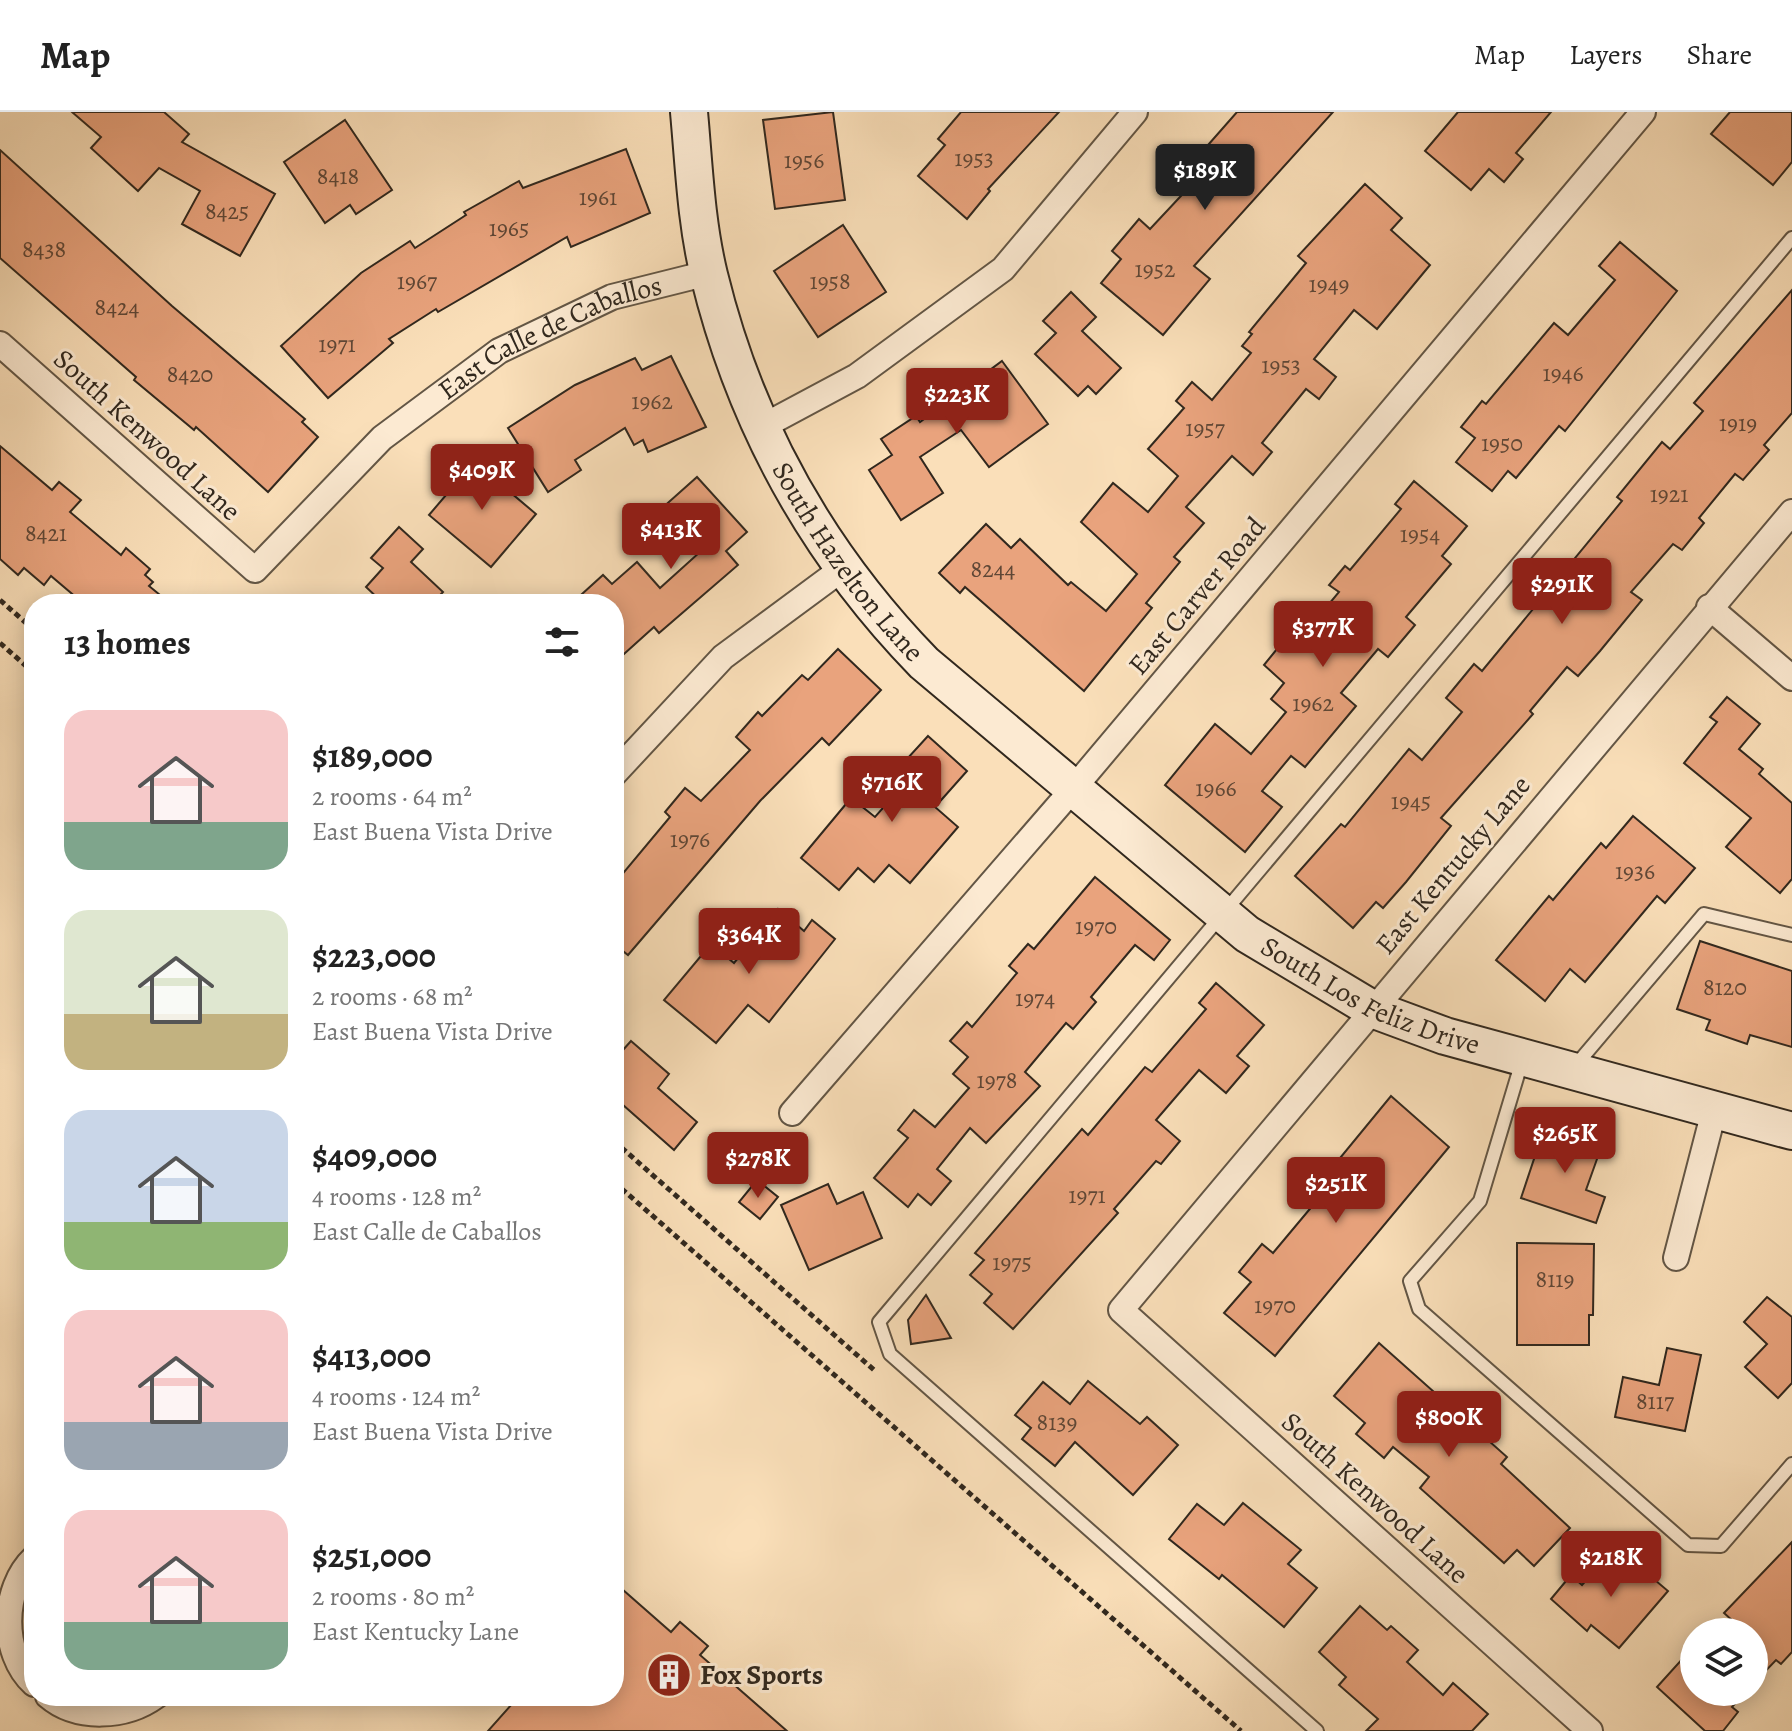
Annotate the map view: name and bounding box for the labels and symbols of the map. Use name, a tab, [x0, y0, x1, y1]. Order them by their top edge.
house number: 1953	[954, 142, 994, 174]
house number: 1956	[784, 144, 824, 176]
pin: $189K	[1149, 144, 1261, 212]
house number: 8418	[317, 160, 359, 192]
house number: 1961	[579, 181, 617, 213]
house number: 8425	[205, 195, 249, 227]
house number: 1965	[489, 212, 529, 244]
house number: 8438	[22, 233, 66, 265]
house number: 1952	[1135, 253, 1175, 285]
house number: 1967	[397, 265, 438, 297]
house number: 1958	[809, 265, 851, 297]
street label: East Calle de Caballos	[430, 266, 666, 409]
house number: 1949	[1309, 268, 1349, 300]
house number: 8424	[95, 291, 140, 323]
house number: 1971	[318, 328, 356, 360]
street label: South Kenwood Lane	[45, 341, 249, 529]
house number: 1953	[1261, 349, 1301, 381]
house number: 1946	[1542, 357, 1584, 389]
house number: 8420	[167, 358, 213, 390]
pin: $223K	[901, 368, 1013, 436]
house number: 1962	[631, 385, 673, 417]
house number: 1919	[1719, 407, 1757, 439]
house number: 1957	[1185, 412, 1226, 444]
house number: 1950	[1481, 427, 1523, 459]
pin: $409K	[426, 444, 538, 512]
street label: South Hazelton Lane	[763, 455, 932, 670]
house number: 1921	[1650, 478, 1688, 510]
pin: $413K	[615, 503, 727, 571]
street label: East Carver Road	[1119, 508, 1275, 683]
house number: 8421	[25, 517, 67, 549]
house number: 1954	[1400, 518, 1440, 550]
house number: 8244	[971, 553, 1016, 585]
pin: $291K	[1506, 558, 1618, 626]
pin: $377K	[1267, 601, 1379, 669]
house number: 1962	[1292, 687, 1334, 719]
pin: $716K	[836, 756, 948, 824]
street label: East Kentucky Lane	[1367, 767, 1539, 963]
house number: 1966	[1195, 772, 1237, 804]
house number: 1945	[1391, 785, 1431, 817]
house number: 1976	[670, 823, 710, 855]
house number: 1936	[1615, 855, 1655, 887]
pin: $364K	[693, 908, 805, 976]
house number: 1970	[1075, 910, 1117, 942]
street label: South Los Feliz Drive	[1254, 928, 1484, 1064]
house number: 8120	[1703, 971, 1747, 1003]
house number: 1974	[1015, 982, 1055, 1014]
house number: 1978	[977, 1064, 1017, 1096]
pin: $265K	[1509, 1107, 1621, 1175]
pin: $278K	[702, 1132, 814, 1200]
pin: $251K	[1280, 1157, 1392, 1225]
house number: 1971	[1068, 1179, 1106, 1211]
house number: 1975	[992, 1246, 1032, 1278]
house number: 8119	[1536, 1263, 1574, 1295]
house number: 1970	[1254, 1289, 1296, 1321]
house number: 8117	[1636, 1385, 1675, 1417]
pin: $800K	[1393, 1391, 1505, 1459]
street label: South Kenwood Lane	[1273, 1404, 1477, 1592]
house number: 8139	[1037, 1406, 1077, 1438]
pin: $218K	[1555, 1531, 1667, 1599]
building icon: Fox Sports	[645, 1651, 693, 1699]
place label: Fox Sports	[700, 1656, 823, 1694]

